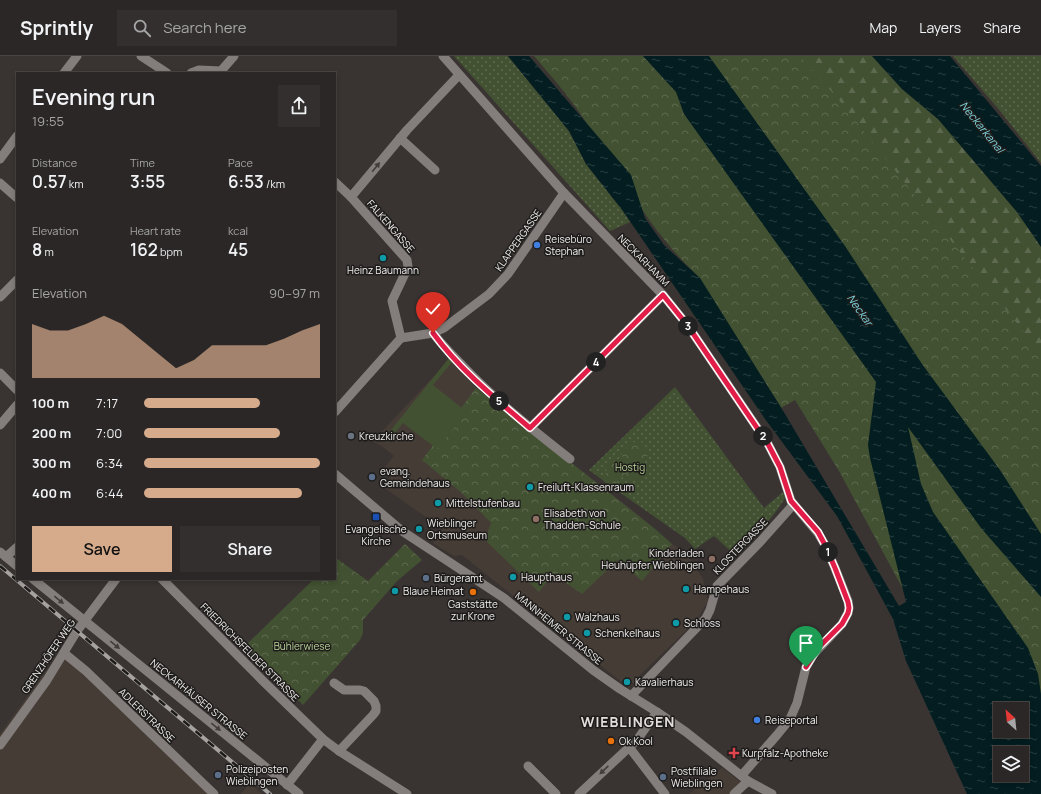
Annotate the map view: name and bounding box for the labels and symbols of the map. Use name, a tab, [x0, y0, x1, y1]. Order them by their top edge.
water label: Neckarkanal	[957, 98, 1009, 157]
one-way arrow	[372, 162, 380, 173]
street label: FALKENGASSE	[364, 196, 418, 256]
street label: KLAPPERGASSE	[491, 206, 545, 274]
street label: NECKARHAMM	[615, 231, 673, 289]
place label: Reisebüro Stephan	[545, 232, 592, 258]
marker: Reisebüro Stephan	[532, 240, 542, 250]
marker: Heinz Baumann	[378, 253, 388, 263]
place label: Heinz Baumann	[347, 263, 419, 277]
water label: Neckar	[844, 291, 878, 330]
pin	[416, 292, 450, 333]
pin: 3	[678, 316, 698, 336]
pin: 4	[586, 352, 606, 372]
pin: 5	[489, 391, 509, 411]
pin: 2	[753, 426, 773, 446]
place label: Kreuzkirche	[359, 429, 414, 443]
marker: Kreuzkirche	[346, 431, 356, 441]
park label: Hostig	[615, 460, 645, 474]
place label: evang. Gemeindehaus	[380, 464, 450, 490]
marker: evang. Gemeindehaus	[367, 472, 377, 482]
place label: Freiluft-Klassenraum	[538, 480, 634, 494]
marker: Freiluft-Klassenraum	[525, 482, 535, 492]
place label: Mittelstufenbau	[446, 496, 520, 510]
marker: Mittelstufenbau	[433, 498, 443, 508]
place label: Elisabeth von Thadden-Schule	[544, 506, 621, 532]
marker: Evangelische Kirche	[371, 512, 381, 522]
marker: Elisabeth von Thadden-Schule	[531, 514, 541, 524]
street label: KLOSTERGASSE	[709, 515, 771, 577]
place label: Wieblinger Ortsmuseum	[427, 516, 487, 542]
place label: Evangelische Kirche	[346, 522, 407, 548]
marker: Wieblinger Ortsmuseum	[414, 524, 424, 534]
pin: 1	[818, 542, 838, 562]
place label: Kinderladen Heuhüpfer Wieblingen	[601, 546, 704, 572]
marker: Kinderladen Heuhüpfer Wieblingen	[707, 554, 717, 564]
place label: Haupthaus	[521, 570, 572, 584]
place label: Bürgeramt	[434, 571, 483, 585]
marker: Haupthaus	[508, 572, 518, 582]
marker: Bürgeramt	[421, 573, 431, 583]
place label: Hampehaus	[694, 582, 749, 596]
place label: Blaue Heimat	[403, 584, 464, 598]
marker: Hampehaus	[681, 584, 691, 594]
marker: Blaue Heimat	[390, 586, 400, 596]
marker: Gaststätte zur Krone	[468, 587, 478, 597]
street label: MANNHEIMER STRASSE	[512, 588, 606, 668]
one-way arrow	[54, 595, 64, 604]
place label: Gaststätte zur Krone	[448, 597, 498, 623]
street label: FRIEDRICHSFELDER STRASSE	[198, 600, 303, 705]
place label: Walzhaus	[575, 610, 620, 624]
marker: Walzhaus	[562, 612, 572, 622]
street label: GRENZHÖFER WEG	[18, 616, 78, 696]
place label: Schloss	[684, 616, 720, 630]
marker: Schloss	[671, 618, 681, 628]
place label: Schenkelhaus	[595, 626, 660, 640]
pin	[789, 626, 823, 667]
marker: Schenkelhaus	[582, 628, 592, 638]
park label: Bühlerwiese	[274, 639, 331, 653]
one-way arrow	[110, 641, 121, 650]
street label: NECKARHÄUSER STRASSE	[148, 656, 251, 743]
place label: Kavalierhaus	[635, 675, 693, 689]
marker: Kavalierhaus	[622, 677, 632, 687]
street label: ADLERSTRASSE	[116, 685, 178, 746]
north arrow	[993, 702, 1029, 738]
district label: WIEBLINGEN	[581, 712, 675, 731]
place label: Reiseportal	[765, 713, 818, 727]
marker: Reiseportal	[752, 715, 762, 725]
one-way arrow	[211, 723, 222, 732]
place label: Ok Kool	[619, 734, 653, 748]
marker: Ok Kool	[606, 736, 616, 746]
place label: Kurpfalz-Apotheke	[742, 746, 828, 760]
marker: Kurpfalz-Apotheke	[729, 748, 739, 758]
place label: Polizeiposten Wieblingen	[226, 762, 288, 788]
place label: Postfiliale Wieblingen	[671, 764, 722, 790]
one-way arrow	[599, 766, 609, 775]
marker: Polizeiposten Wieblingen	[213, 770, 223, 780]
marker: Postfiliale Wieblingen	[658, 772, 668, 782]

